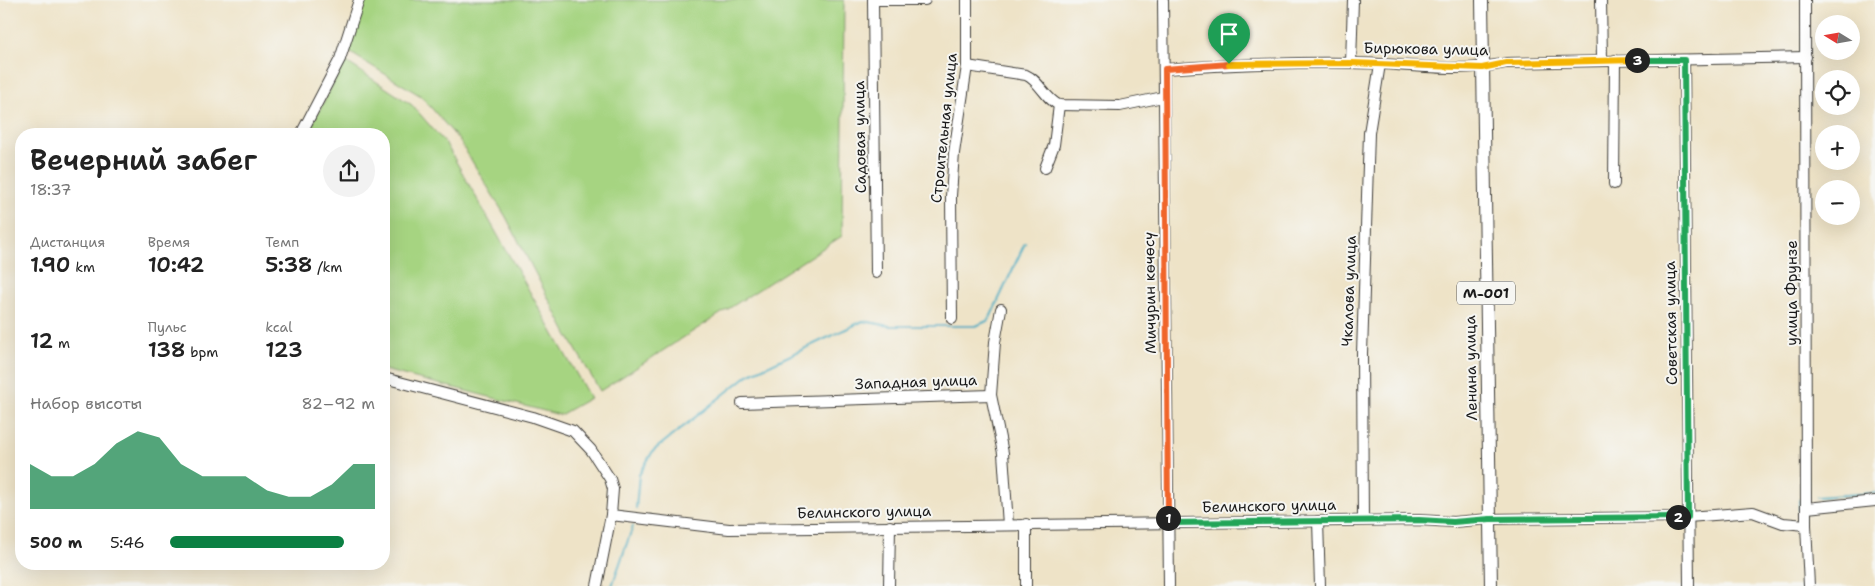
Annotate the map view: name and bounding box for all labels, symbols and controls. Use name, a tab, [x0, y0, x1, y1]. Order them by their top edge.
pin	[1208, 13, 1250, 64]
north arrow	[1815, 15, 1860, 60]
map controls	[1815, 15, 1860, 225]
icon: arrive	[1215, 20, 1243, 48]
street label: Бирюкова улица	[1364, 38, 1489, 60]
pin: 3	[1624, 48, 1650, 72]
street label: Строительная улица	[926, 51, 962, 204]
text: 3	[1633, 51, 1642, 69]
button: locate	[1815, 70, 1860, 115]
street label: Садовая улица	[849, 80, 871, 194]
button: +	[1815, 125, 1860, 170]
text: Вечерний забег	[30, 141, 257, 179]
button: share	[323, 145, 375, 197]
text: 18:37	[30, 179, 72, 200]
button: −	[1815, 180, 1860, 225]
street label: Мичурин көчөсү	[1139, 232, 1161, 354]
text: Дистанция	[30, 233, 105, 251]
text: Время	[148, 233, 190, 251]
text: Темп	[265, 233, 299, 251]
street label: Чкалова улица	[1337, 234, 1361, 347]
street label: улица Фрунзе	[1782, 240, 1802, 346]
text: 1.90	[30, 251, 71, 279]
text: 10:42	[148, 251, 205, 279]
text: 5:38	[265, 251, 313, 279]
text: km	[71, 258, 95, 276]
text: /km	[313, 258, 342, 276]
street label: Советская улица	[1660, 260, 1682, 385]
road number: М-001	[1457, 282, 1515, 304]
street label: Ленина улица	[1460, 315, 1482, 421]
text: Пульс	[148, 318, 187, 336]
text: kcal	[265, 318, 293, 336]
text: 12	[30, 327, 53, 355]
text: m	[53, 334, 70, 352]
text: 138	[148, 336, 185, 364]
text: 123	[265, 336, 303, 364]
text: bpm	[185, 343, 218, 361]
street label: Западная улица	[854, 370, 978, 394]
text: Набор высоты	[30, 393, 142, 414]
text: 82–92 m	[302, 393, 375, 414]
street label: Белинского улица	[1202, 495, 1337, 517]
street label: Белинского улица	[797, 501, 932, 523]
pin: 2	[1666, 504, 1690, 530]
pin: 1	[1156, 506, 1180, 530]
text: 2	[1674, 508, 1683, 526]
text: 1	[1165, 509, 1172, 527]
text: 500 m	[30, 532, 82, 553]
text: 5:46	[110, 532, 145, 553]

